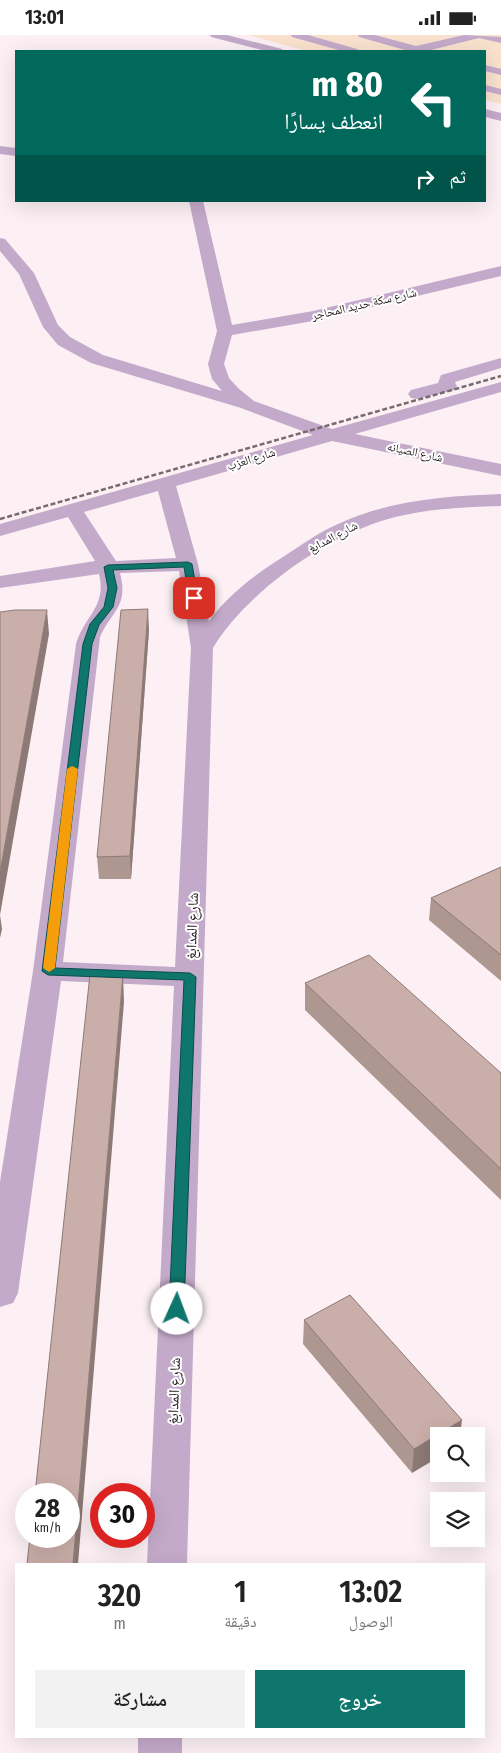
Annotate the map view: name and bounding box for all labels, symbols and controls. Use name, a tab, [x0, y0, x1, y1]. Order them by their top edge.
text: 13:01	[25, 6, 64, 29]
text: 80 m	[311, 63, 383, 105]
icon: left	[401, 70, 466, 135]
text: انعطف يسارًا	[284, 108, 383, 135]
icon: right	[411, 165, 439, 193]
text: ثم	[449, 165, 466, 188]
street label: شارع سكة حديد المحاجر	[309, 285, 418, 324]
street label: شارع الصيانه	[386, 439, 444, 466]
street label: شارع العزب	[225, 445, 277, 474]
street label: شارع المدابغ	[306, 518, 360, 557]
pin	[173, 577, 215, 619]
icon: arrive	[180, 584, 208, 612]
street label: شارع المدابغ	[182, 892, 203, 960]
position arrow	[150, 1282, 202, 1334]
street label: شارع المدابغ	[164, 1357, 185, 1425]
map controls	[430, 1427, 485, 1547]
button: search	[430, 1427, 485, 1482]
speed limit sign: 30	[90, 1483, 155, 1548]
button: layers	[430, 1492, 485, 1547]
text: 28	[35, 1494, 60, 1524]
text: km/h	[34, 1521, 61, 1535]
text: 1	[234, 1574, 247, 1610]
text: 13:02	[339, 1574, 402, 1610]
text: 320	[98, 1578, 141, 1614]
text: دقيقة	[224, 1612, 257, 1631]
text: الوصول	[349, 1612, 393, 1631]
text: m	[113, 1614, 126, 1633]
button: مشاركة	[35, 1670, 245, 1728]
button: خروج	[255, 1670, 465, 1728]

